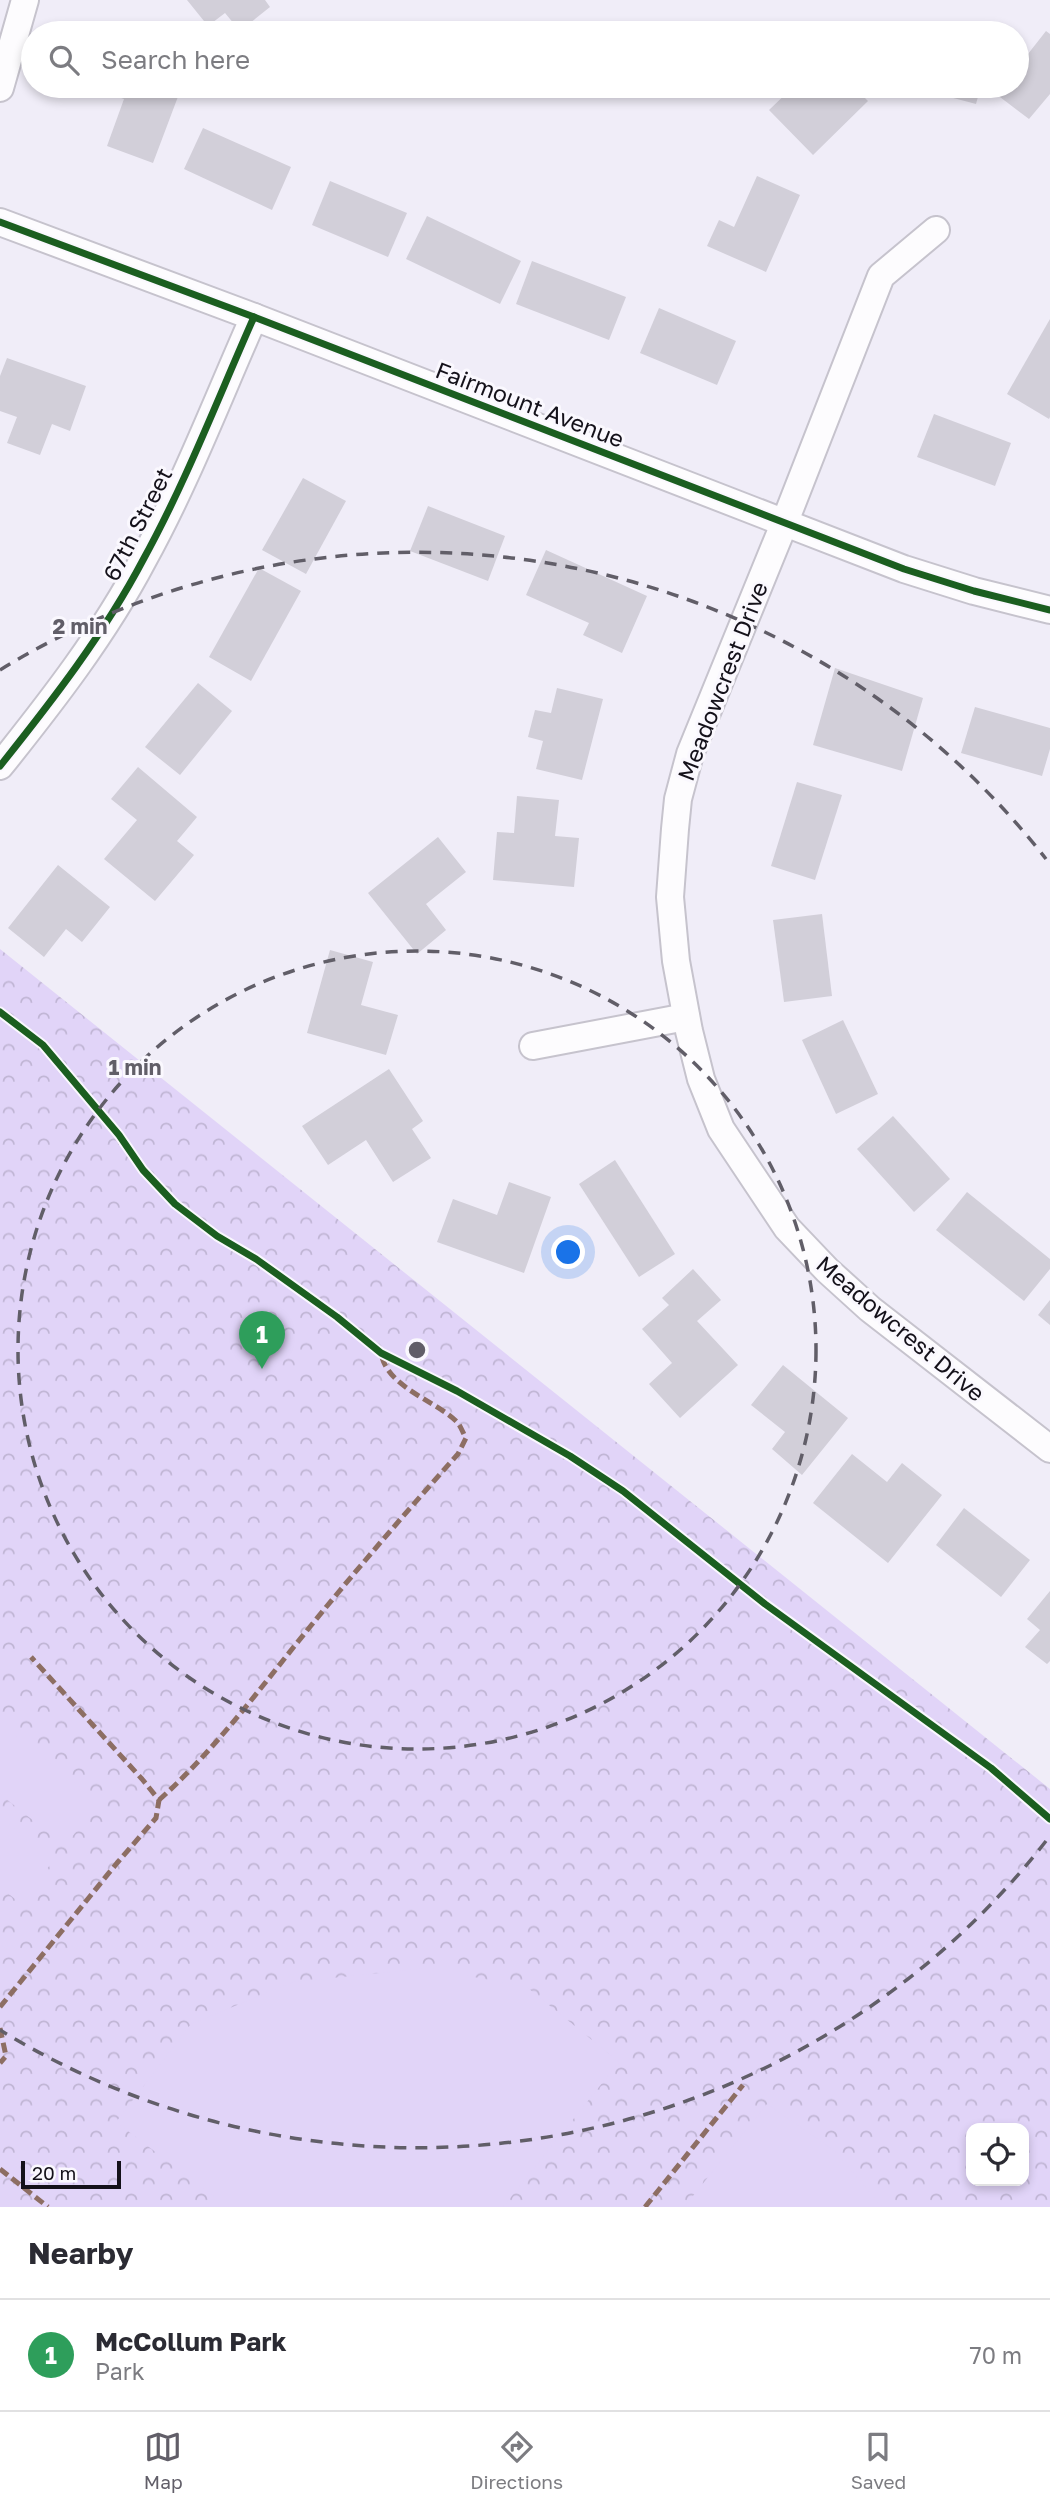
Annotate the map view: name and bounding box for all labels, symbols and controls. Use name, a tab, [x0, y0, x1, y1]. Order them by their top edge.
search box	[21, 21, 1029, 98]
icon: search	[45, 41, 83, 79]
text: Search here	[101, 44, 250, 75]
street label: Fairmount Avenue	[432, 355, 628, 453]
street label: 67th Street	[97, 463, 177, 585]
street label: Meadowcrest Drive	[671, 577, 773, 785]
text: 2 min	[53, 613, 107, 639]
text: 1 min	[109, 1054, 161, 1080]
your location	[551, 1235, 585, 1269]
street label: Meadowcrest Drive	[811, 1249, 991, 1407]
pin: 1	[239, 1311, 285, 1369]
centre of rings	[405, 1338, 429, 1362]
map controls	[966, 2123, 1029, 2186]
button: locate	[966, 2123, 1029, 2186]
scale bar	[21, 2158, 121, 2190]
text: 20 m	[32, 2161, 76, 2184]
text: Nearby	[28, 2235, 133, 2271]
text: McCollum Park	[95, 2326, 287, 2357]
text: 1	[45, 2341, 57, 2369]
text: 70 m	[969, 2341, 1022, 2369]
text: Park	[95, 2357, 145, 2385]
tab: Map	[144, 2428, 183, 2493]
tab: Directions	[470, 2428, 563, 2493]
tab: Saved	[851, 2428, 906, 2493]

